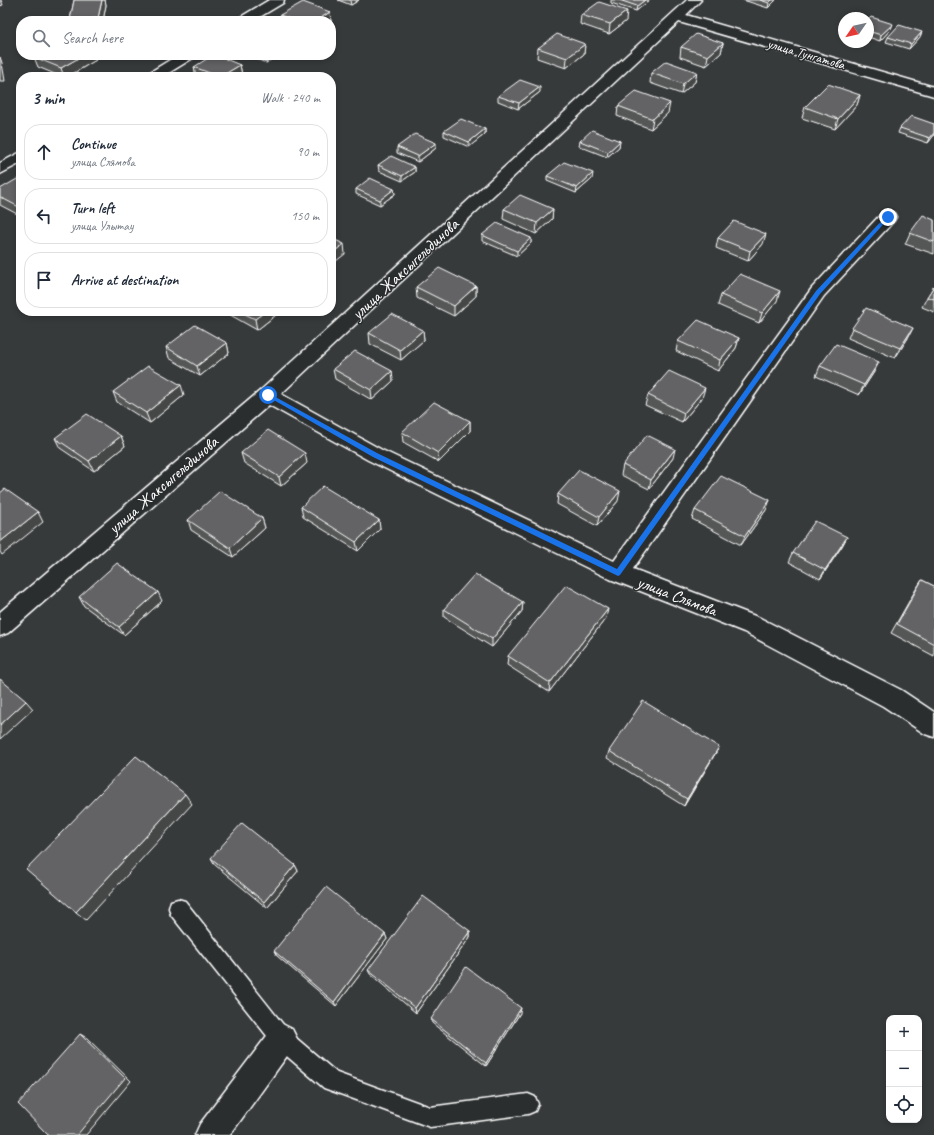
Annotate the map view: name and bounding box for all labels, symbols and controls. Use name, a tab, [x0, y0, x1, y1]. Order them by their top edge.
north arrow	[838, 12, 874, 48]
search box	[16, 16, 336, 60]
icon: search	[30, 27, 52, 49]
text: Search here	[62, 29, 123, 48]
street label: улица Тунгатова	[764, 35, 848, 73]
text: 3 min	[32, 88, 65, 109]
text: Walk · 240 m	[261, 90, 320, 106]
text: Continue	[71, 135, 116, 154]
icon: ahead	[33, 141, 55, 163]
text: 90 m	[297, 144, 319, 160]
text: улица Слямова	[71, 154, 135, 170]
text: Turn left	[71, 199, 114, 218]
icon: left	[33, 205, 55, 227]
text: 150 m	[291, 208, 319, 224]
route end	[879, 208, 897, 226]
street label: улица Жаксыгельдинова	[346, 213, 464, 325]
text: улица Улытау	[71, 218, 133, 234]
icon: arrive	[33, 269, 55, 291]
text: Arrive at destination	[71, 271, 178, 290]
route start	[259, 386, 277, 404]
street label: улица Жаксыгельдинова	[103, 430, 224, 539]
street label: улица Слямова	[633, 571, 722, 621]
map controls	[886, 1015, 922, 1123]
button: +	[886, 1015, 922, 1051]
button: −	[886, 1051, 922, 1087]
button: locate	[886, 1087, 922, 1123]

